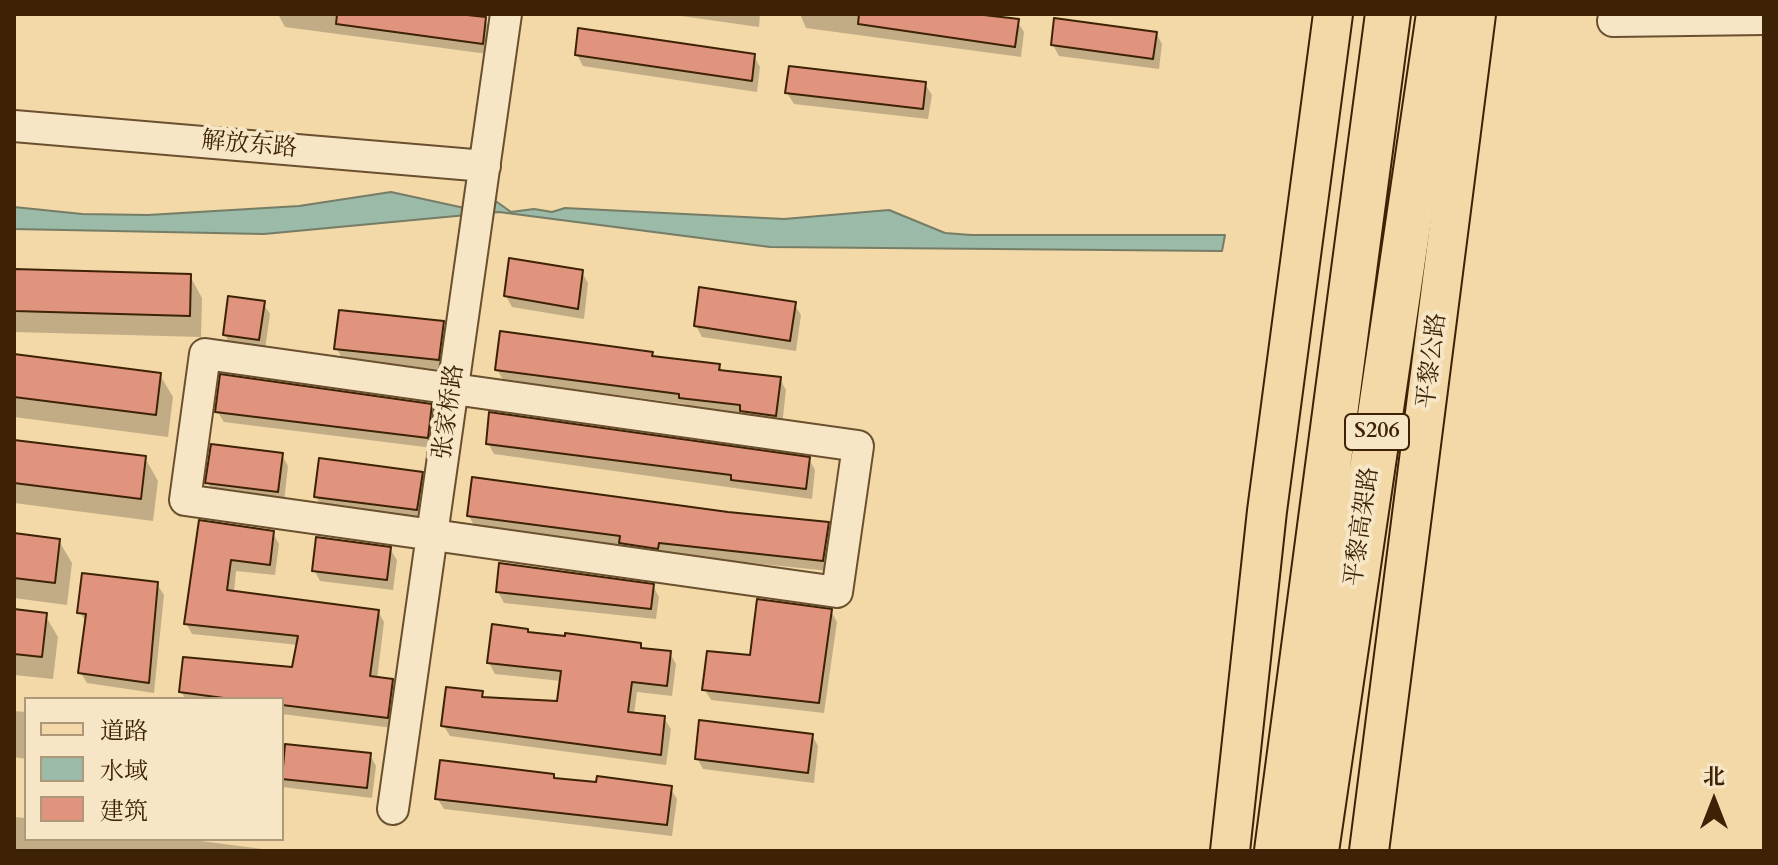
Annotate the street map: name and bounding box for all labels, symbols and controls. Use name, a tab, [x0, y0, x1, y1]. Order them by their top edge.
street label: 解放东路	[200, 127, 298, 165]
street label: 平黎公路	[1413, 312, 1453, 410]
street label: 张家桥路	[429, 362, 471, 462]
road number: S206	[1345, 414, 1409, 450]
street label: 平黎高架路	[1340, 466, 1386, 588]
legend	[24, 697, 284, 841]
text: 道路	[100, 715, 148, 748]
text: 水域	[100, 755, 148, 788]
north arrow	[1674, 761, 1754, 841]
text: 北	[1703, 762, 1725, 792]
text: 建筑	[100, 795, 148, 828]

